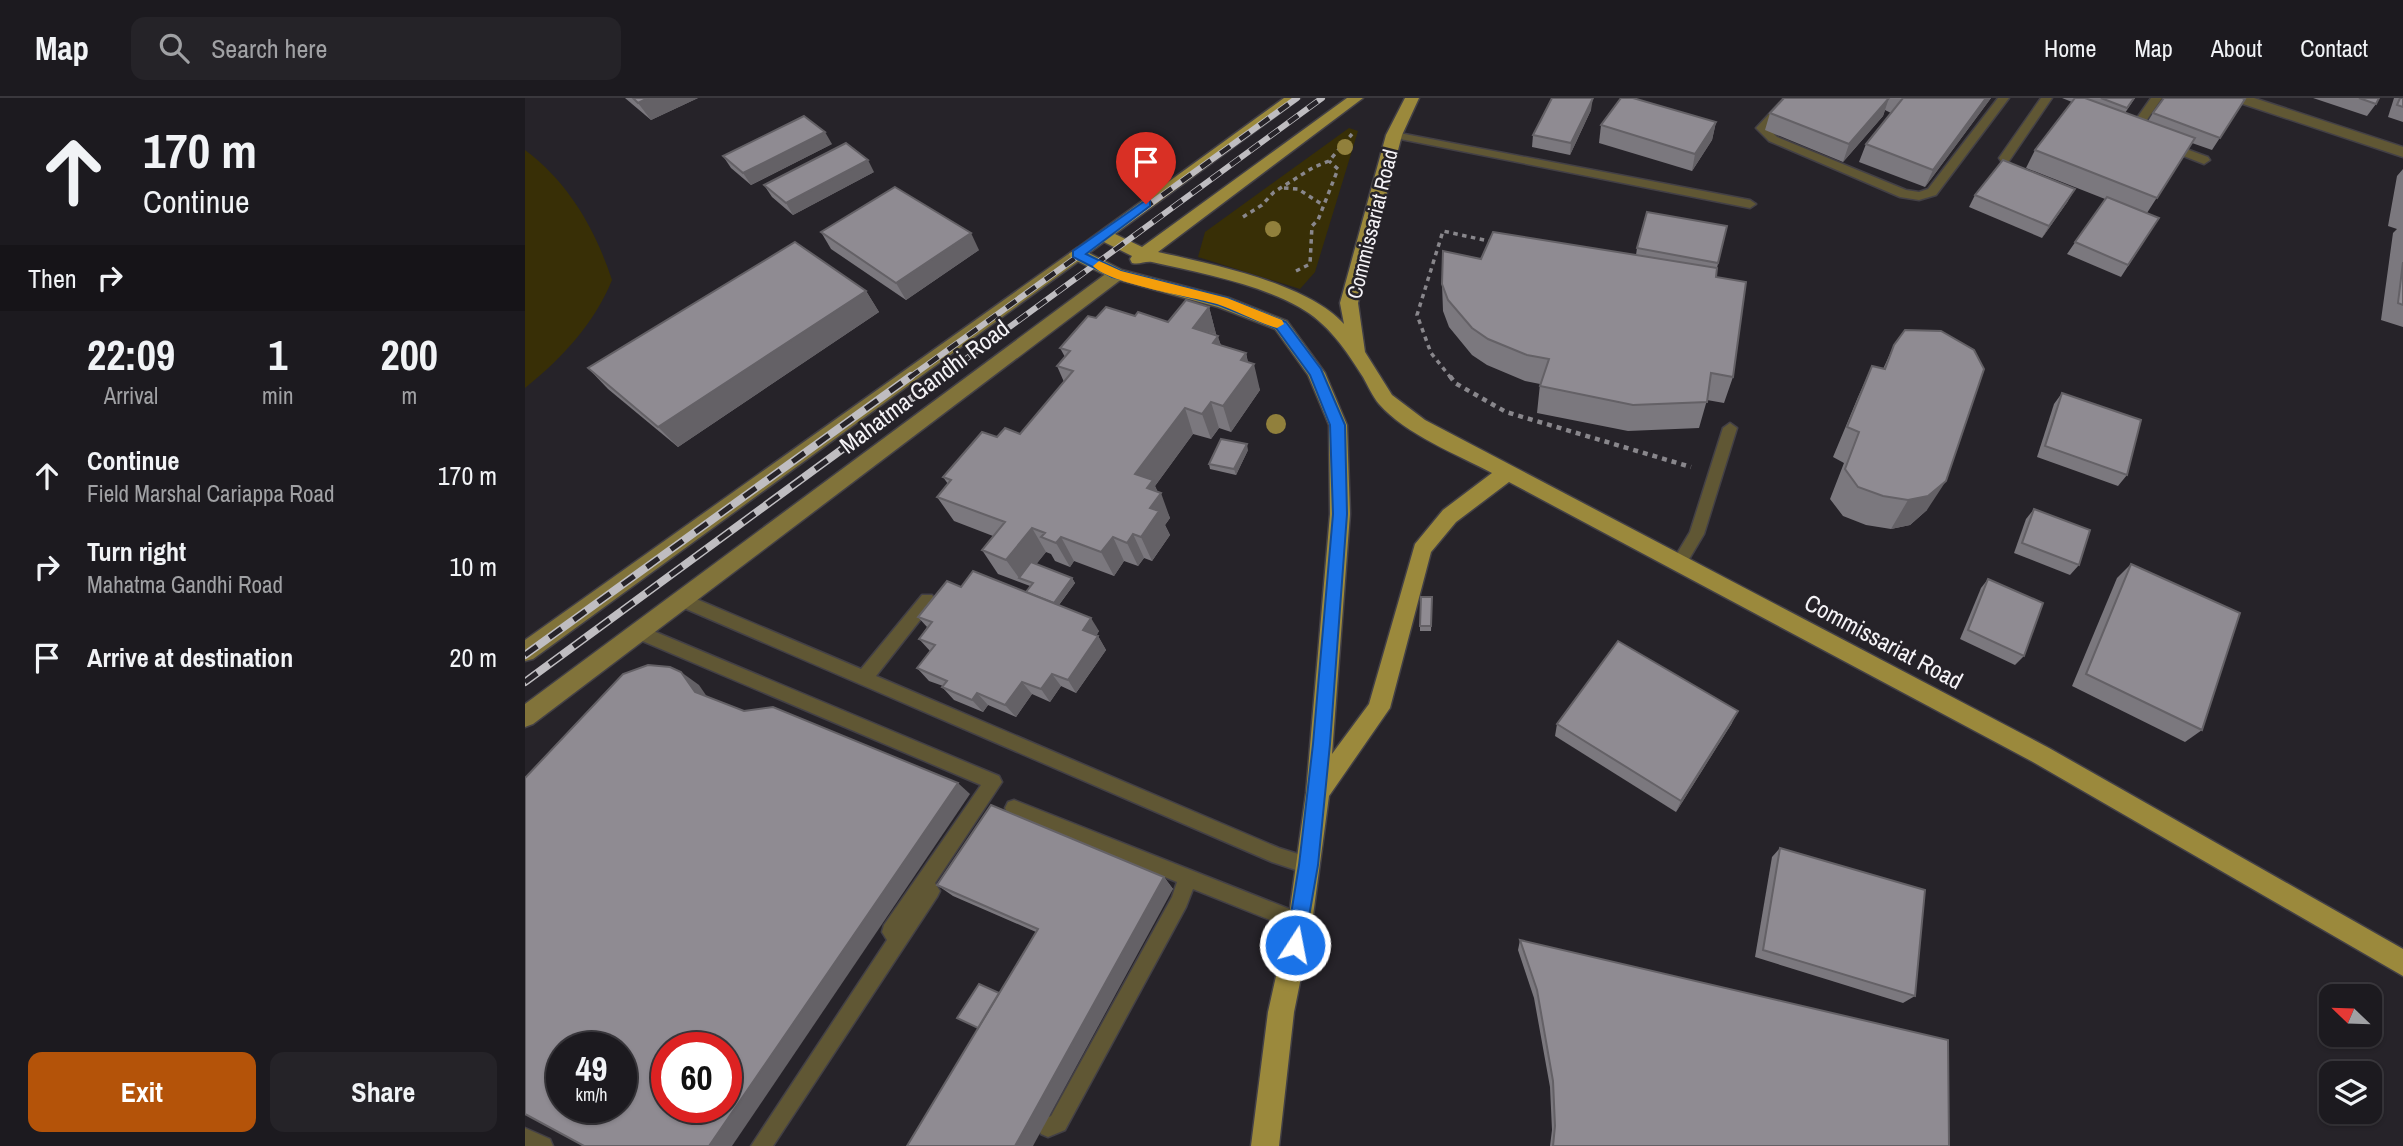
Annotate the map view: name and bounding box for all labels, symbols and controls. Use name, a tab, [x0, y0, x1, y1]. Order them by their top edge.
search box	[131, 17, 621, 80]
text: Map	[35, 26, 89, 70]
icon: search	[155, 29, 193, 67]
text: Search here	[211, 31, 327, 66]
text: Home	[2044, 32, 2096, 64]
text: Map	[2134, 32, 2173, 64]
text: About	[2211, 32, 2262, 64]
text: Contact	[2300, 32, 2368, 64]
text: 170 m	[143, 117, 257, 183]
icon: ahead	[28, 126, 119, 217]
pin	[1116, 132, 1176, 204]
icon: arrive	[1127, 143, 1165, 181]
street label: Commissariat Road	[1339, 146, 1405, 302]
text: Continue	[143, 180, 250, 223]
icon: right	[91, 259, 129, 297]
text: Then	[28, 261, 77, 296]
street label: Mahatma Gandhi Road	[833, 312, 1015, 460]
text: 22:09	[87, 327, 175, 383]
text: 1	[268, 327, 287, 383]
text: 200	[381, 327, 438, 383]
text: Arrival	[104, 380, 158, 411]
text: min	[262, 380, 294, 411]
text: m	[401, 380, 417, 411]
text: Continue	[87, 443, 179, 478]
icon: ahead	[28, 457, 66, 495]
text: 170 m	[438, 458, 497, 493]
text: Field Marshal Cariappa Road	[87, 478, 334, 509]
text: Turn right	[87, 534, 186, 569]
icon: right	[28, 548, 66, 586]
text: 10 m	[450, 549, 497, 584]
text: Mahatma Gandhi Road	[87, 569, 283, 600]
street label: Commissariat Road	[1799, 586, 1969, 696]
icon: arrive	[28, 639, 66, 677]
text: Arrive at destination	[87, 640, 293, 675]
text: 20 m	[450, 640, 497, 675]
position arrow	[1258, 908, 1332, 982]
north arrow	[2319, 984, 2382, 1046]
map controls	[2319, 984, 2382, 1124]
speed limit sign: 60	[651, 1032, 742, 1123]
text: 49	[576, 1045, 607, 1092]
button: Exit	[28, 1052, 256, 1132]
button: Share	[270, 1052, 497, 1132]
button: layers	[2319, 1061, 2382, 1124]
text: km/h	[576, 1082, 608, 1107]

